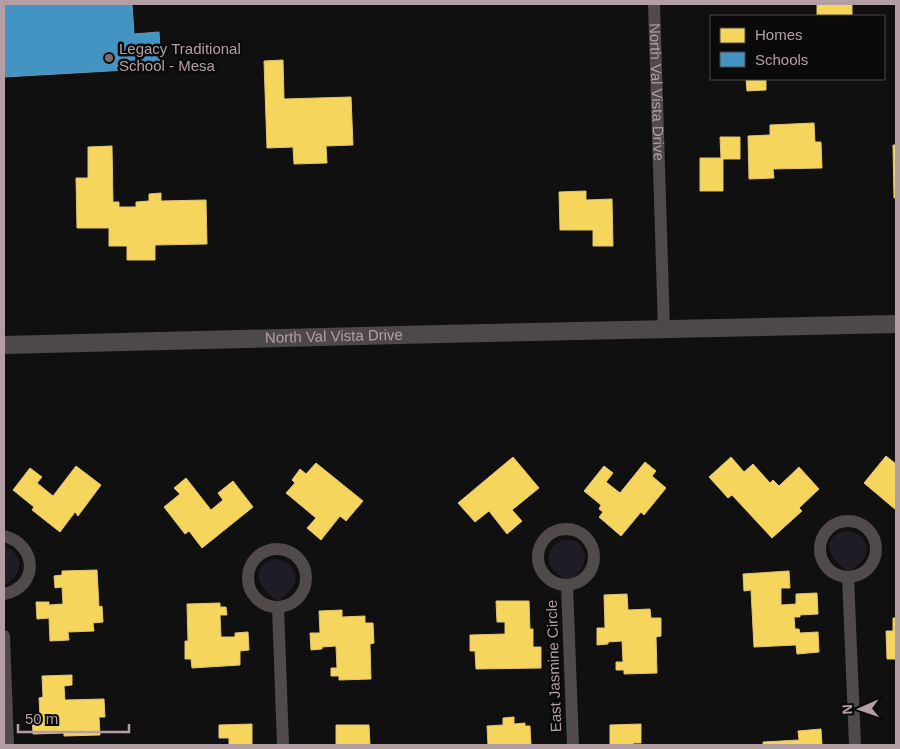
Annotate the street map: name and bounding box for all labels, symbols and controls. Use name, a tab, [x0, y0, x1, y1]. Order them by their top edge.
legend	[710, 15, 885, 80]
street label: North Val Vista Drive	[647, 23, 668, 161]
text: Homes	[755, 26, 803, 43]
place label: Legacy Traditional School - Mesa	[119, 40, 241, 74]
text: Schools	[755, 51, 808, 68]
marker: Legacy Traditional School - Mesa	[103, 52, 115, 64]
street label: North Val Vista Drive	[265, 326, 403, 346]
street label: East Jasmine Circle	[543, 599, 564, 733]
north arrow	[835, 684, 885, 734]
scale bar	[18, 702, 129, 734]
text: N	[839, 704, 855, 715]
text: 50 m	[25, 710, 58, 727]

